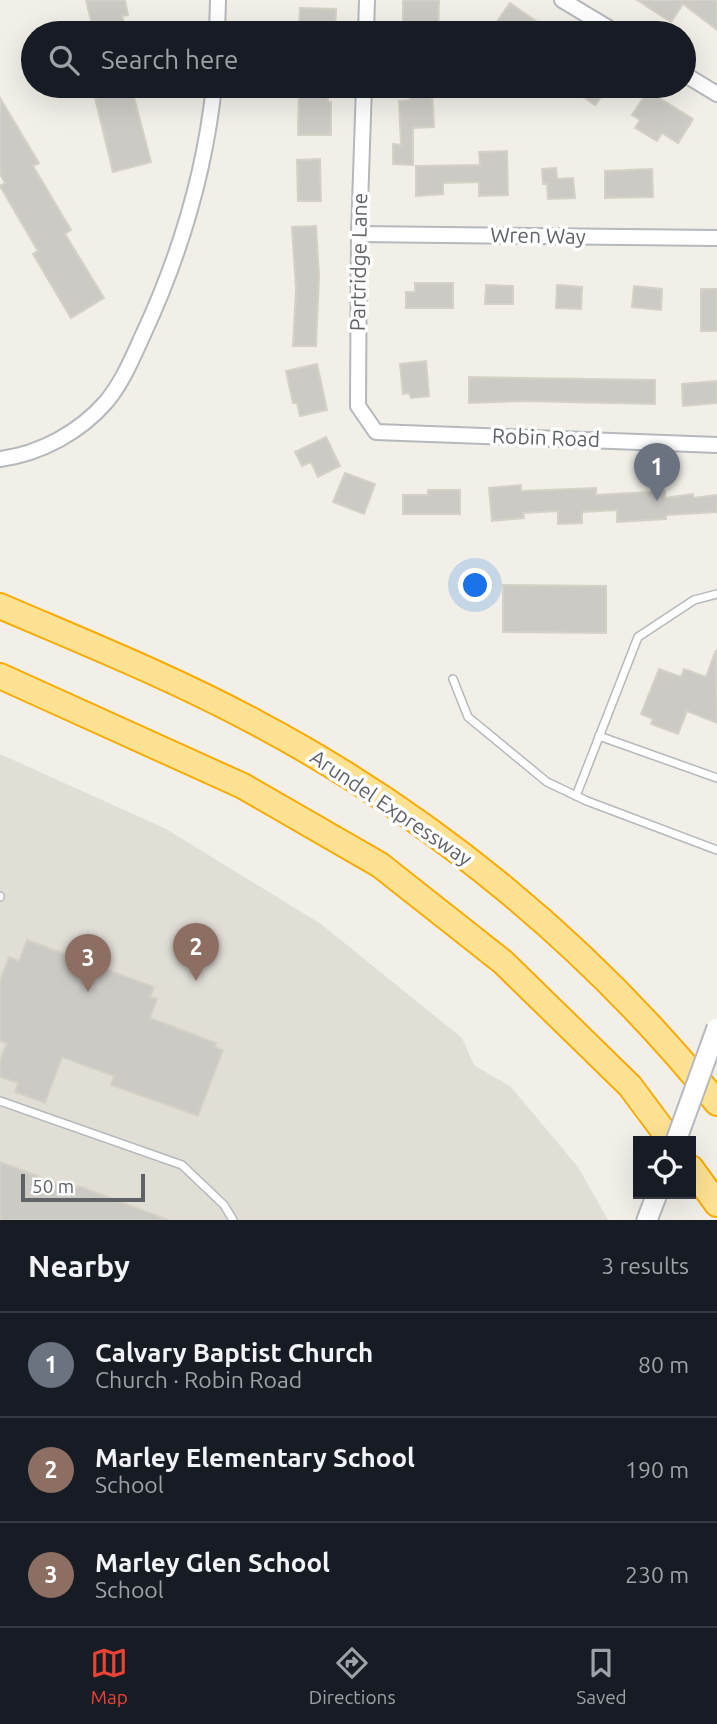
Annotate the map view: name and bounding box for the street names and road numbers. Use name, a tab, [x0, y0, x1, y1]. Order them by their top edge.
street label: Partridge Lane	[345, 193, 371, 331]
street label: Wren Way	[490, 222, 586, 248]
street label: Robin Road	[492, 423, 600, 451]
street label: Arundel Expressway	[306, 744, 477, 870]

